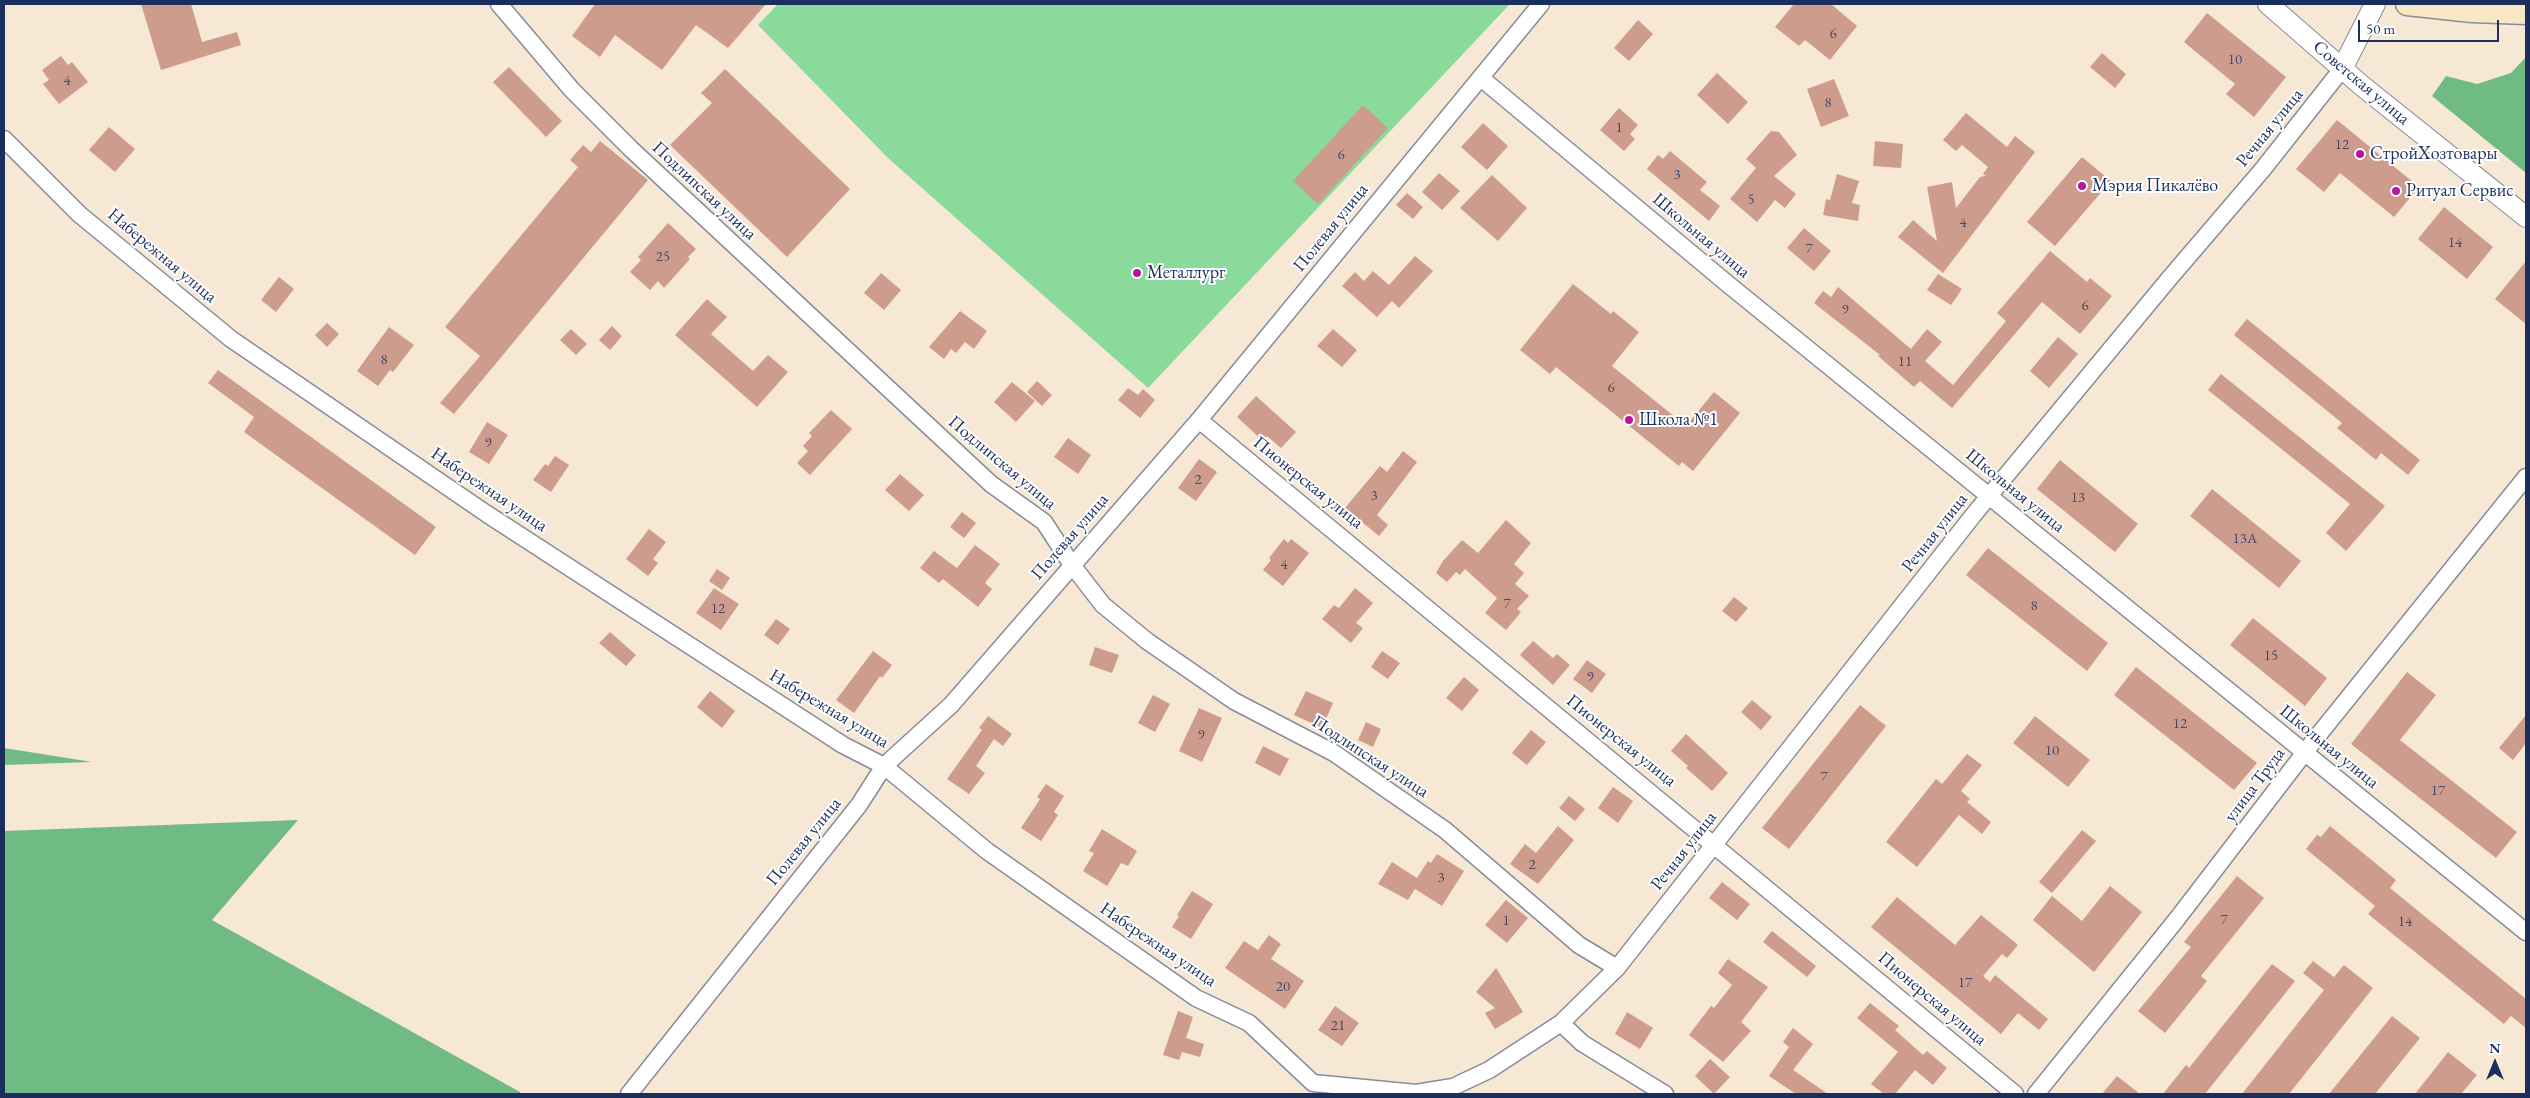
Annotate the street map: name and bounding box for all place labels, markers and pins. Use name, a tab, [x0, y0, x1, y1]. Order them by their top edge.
place label: СтройХозтовары	[2370, 143, 2498, 165]
marker: СтройХозтовары	[2354, 148, 2366, 160]
place label: Мэрия Пикалёво	[2092, 175, 2218, 197]
marker: Мэрия Пикалёво	[2076, 180, 2088, 192]
place label: Ритуал Сервис	[2406, 180, 2513, 202]
marker: Ритуал Сервис	[2390, 185, 2402, 197]
place label: Металлург	[1147, 262, 1225, 284]
marker: Металлург	[1131, 267, 1143, 279]
place label: Школа №1	[1639, 409, 1718, 431]
marker: Школа №1	[1623, 414, 1635, 426]

